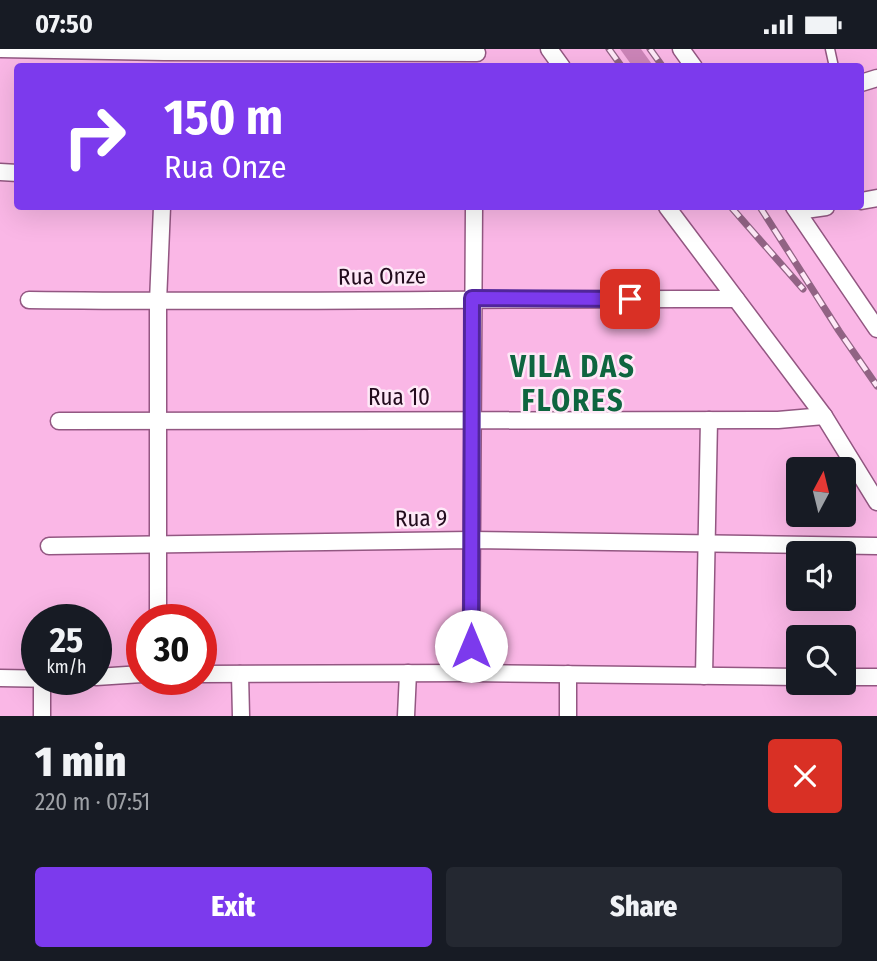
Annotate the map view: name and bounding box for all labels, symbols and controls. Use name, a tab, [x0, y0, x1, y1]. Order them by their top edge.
text: 07:50	[35, 9, 93, 40]
text: 150 m	[164, 88, 283, 147]
icon: right	[49, 91, 140, 182]
text: Rua Onze	[164, 148, 287, 186]
street label: Rua Onze	[338, 261, 426, 291]
pin	[600, 269, 660, 329]
icon: arrive	[611, 280, 649, 318]
district label: VILA DAS FLORES	[509, 349, 636, 419]
street label: Rua 10	[368, 383, 430, 411]
north arrow	[786, 457, 856, 527]
map controls	[786, 457, 856, 695]
street label: Rua 9	[395, 504, 447, 532]
button: sound	[786, 541, 856, 611]
speed limit sign: 30	[126, 604, 217, 695]
position arrow	[434, 609, 508, 683]
text: 25	[50, 619, 83, 661]
button: search	[786, 625, 856, 695]
text: km/h	[46, 656, 87, 678]
text: 1 min	[35, 737, 126, 787]
button: close	[768, 739, 842, 813]
text: 220 m · 07:51	[35, 788, 150, 816]
button: Exit	[35, 867, 432, 947]
button: Share	[446, 867, 842, 947]

